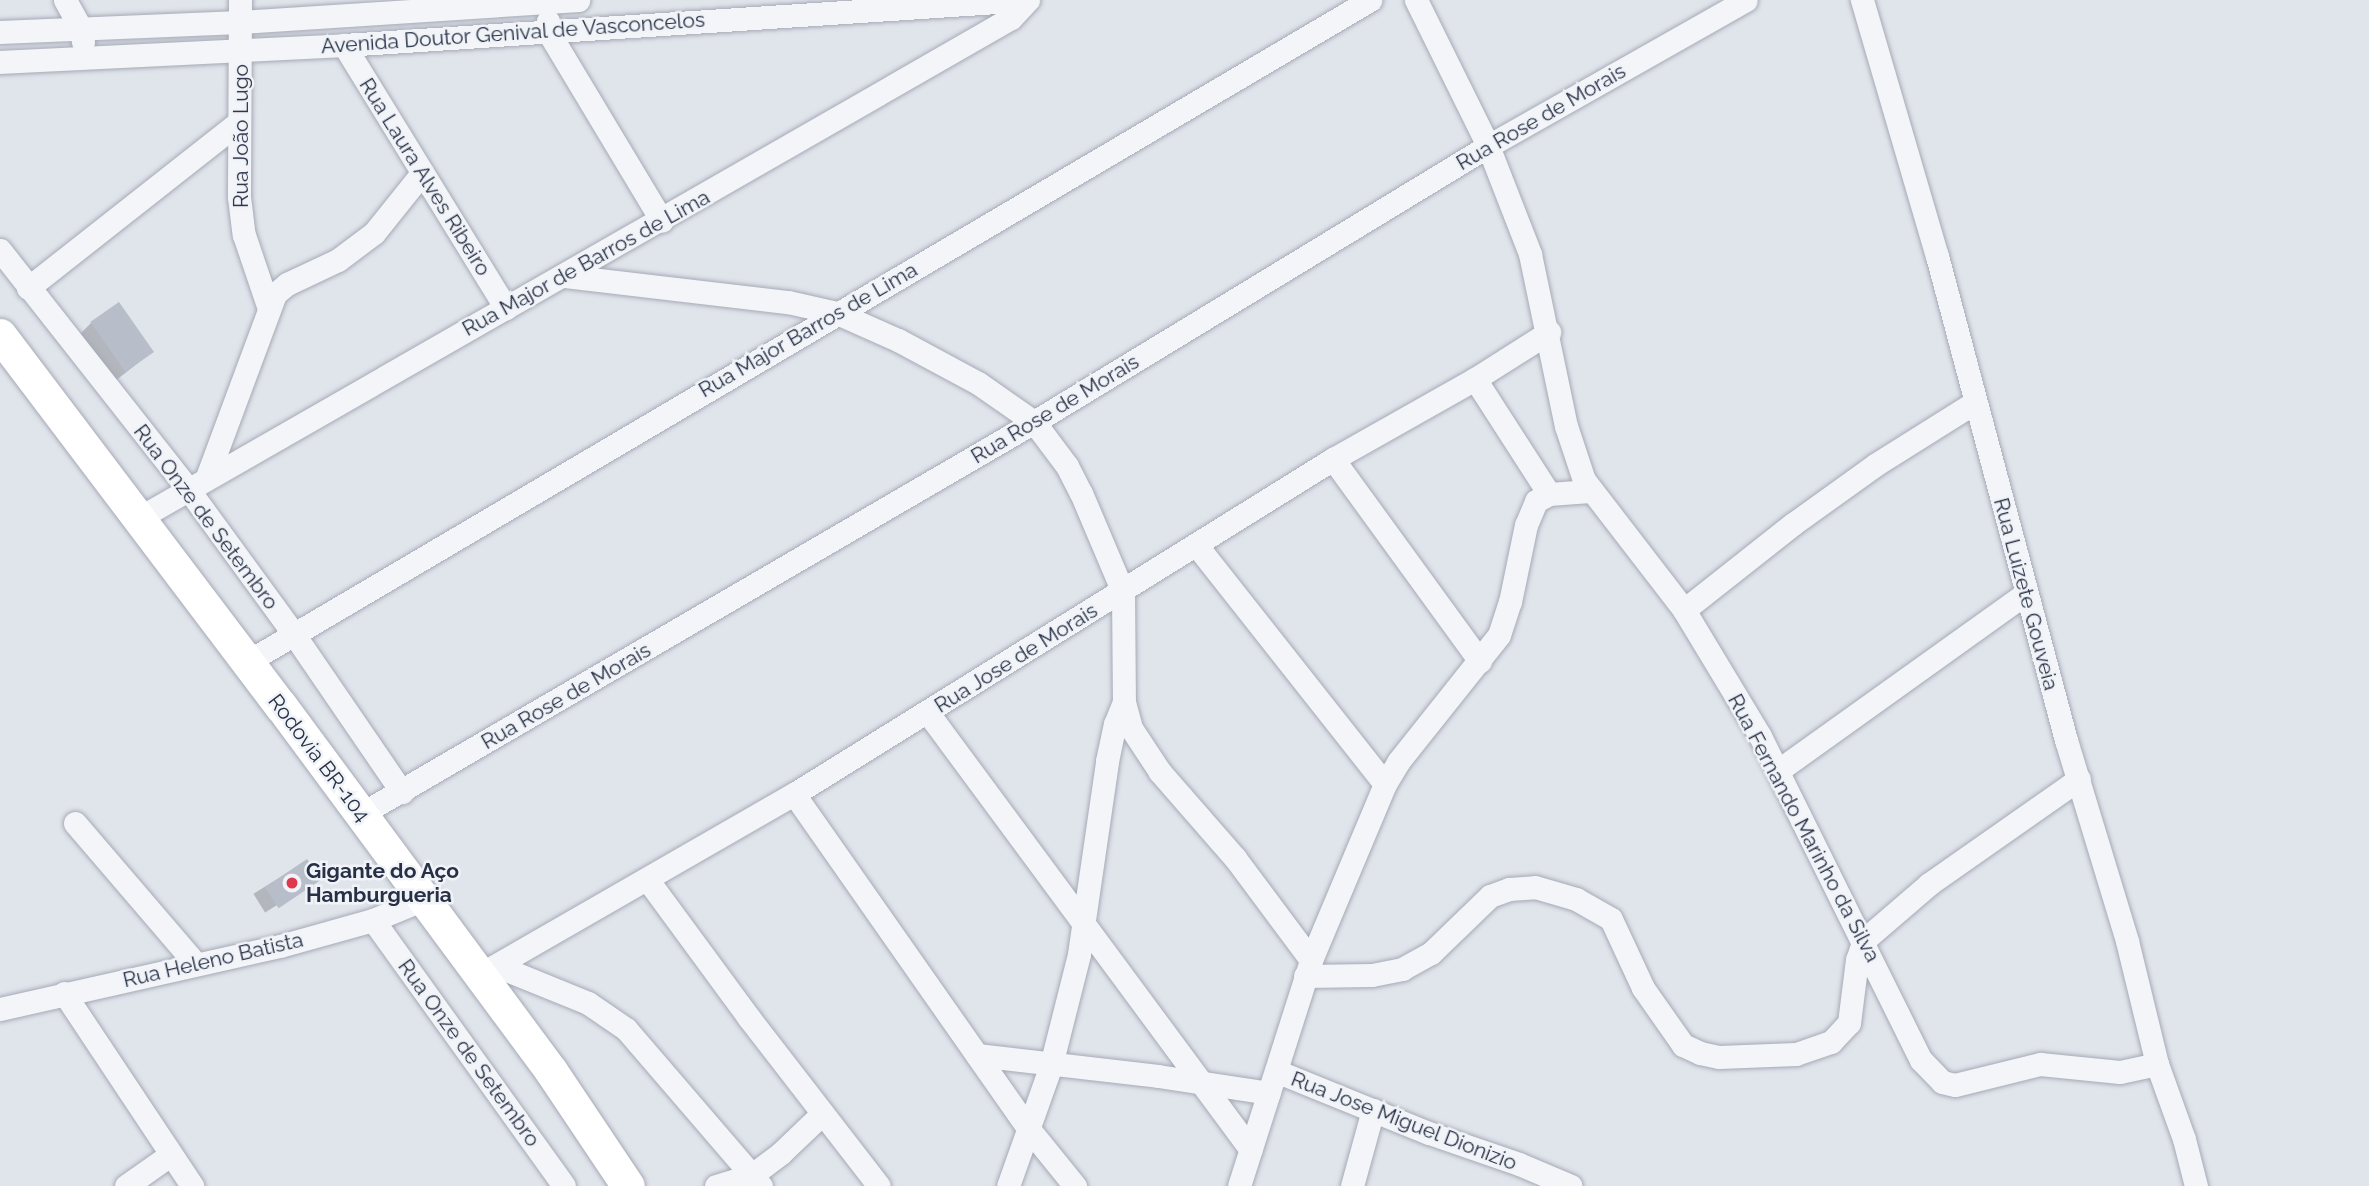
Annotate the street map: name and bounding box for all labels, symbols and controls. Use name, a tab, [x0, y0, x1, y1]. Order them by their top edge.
street label: Avenida Doutor Genival de Vasconcelos	[319, 7, 707, 59]
street label: Rua Rose de Morais	[1452, 58, 1630, 176]
street label: Rua João Lugo	[228, 64, 254, 208]
street label: Rua Laura Alves Ribeiro	[354, 73, 496, 281]
street label: Rua Major de Barros de Lima	[458, 184, 714, 342]
street label: Rua Major Barros de Lima	[694, 257, 922, 403]
street label: Rua Rose de Morais	[966, 349, 1144, 469]
street label: Rua Onze de Setembro	[128, 419, 284, 615]
street label: Rua Luizete Gouveia	[1988, 495, 2064, 693]
street label: Rua Jose de Morais	[930, 597, 1102, 719]
street label: Rua Rose de Morais	[477, 637, 655, 755]
street label: Rodovia BR-104	[263, 689, 375, 827]
street label: Rua Fernando Marinho da Silva	[1722, 690, 1886, 966]
place label: Gigante do Aço Hamburgueria	[306, 858, 460, 908]
marker: Gigante do Aço Hamburgueria	[284, 875, 300, 891]
street label: Rua Heleno Batista	[120, 927, 306, 993]
street label: Rua Onze de Setembro	[393, 954, 545, 1152]
street label: Rua Jose Miguel Dionizio	[1287, 1066, 1521, 1176]

